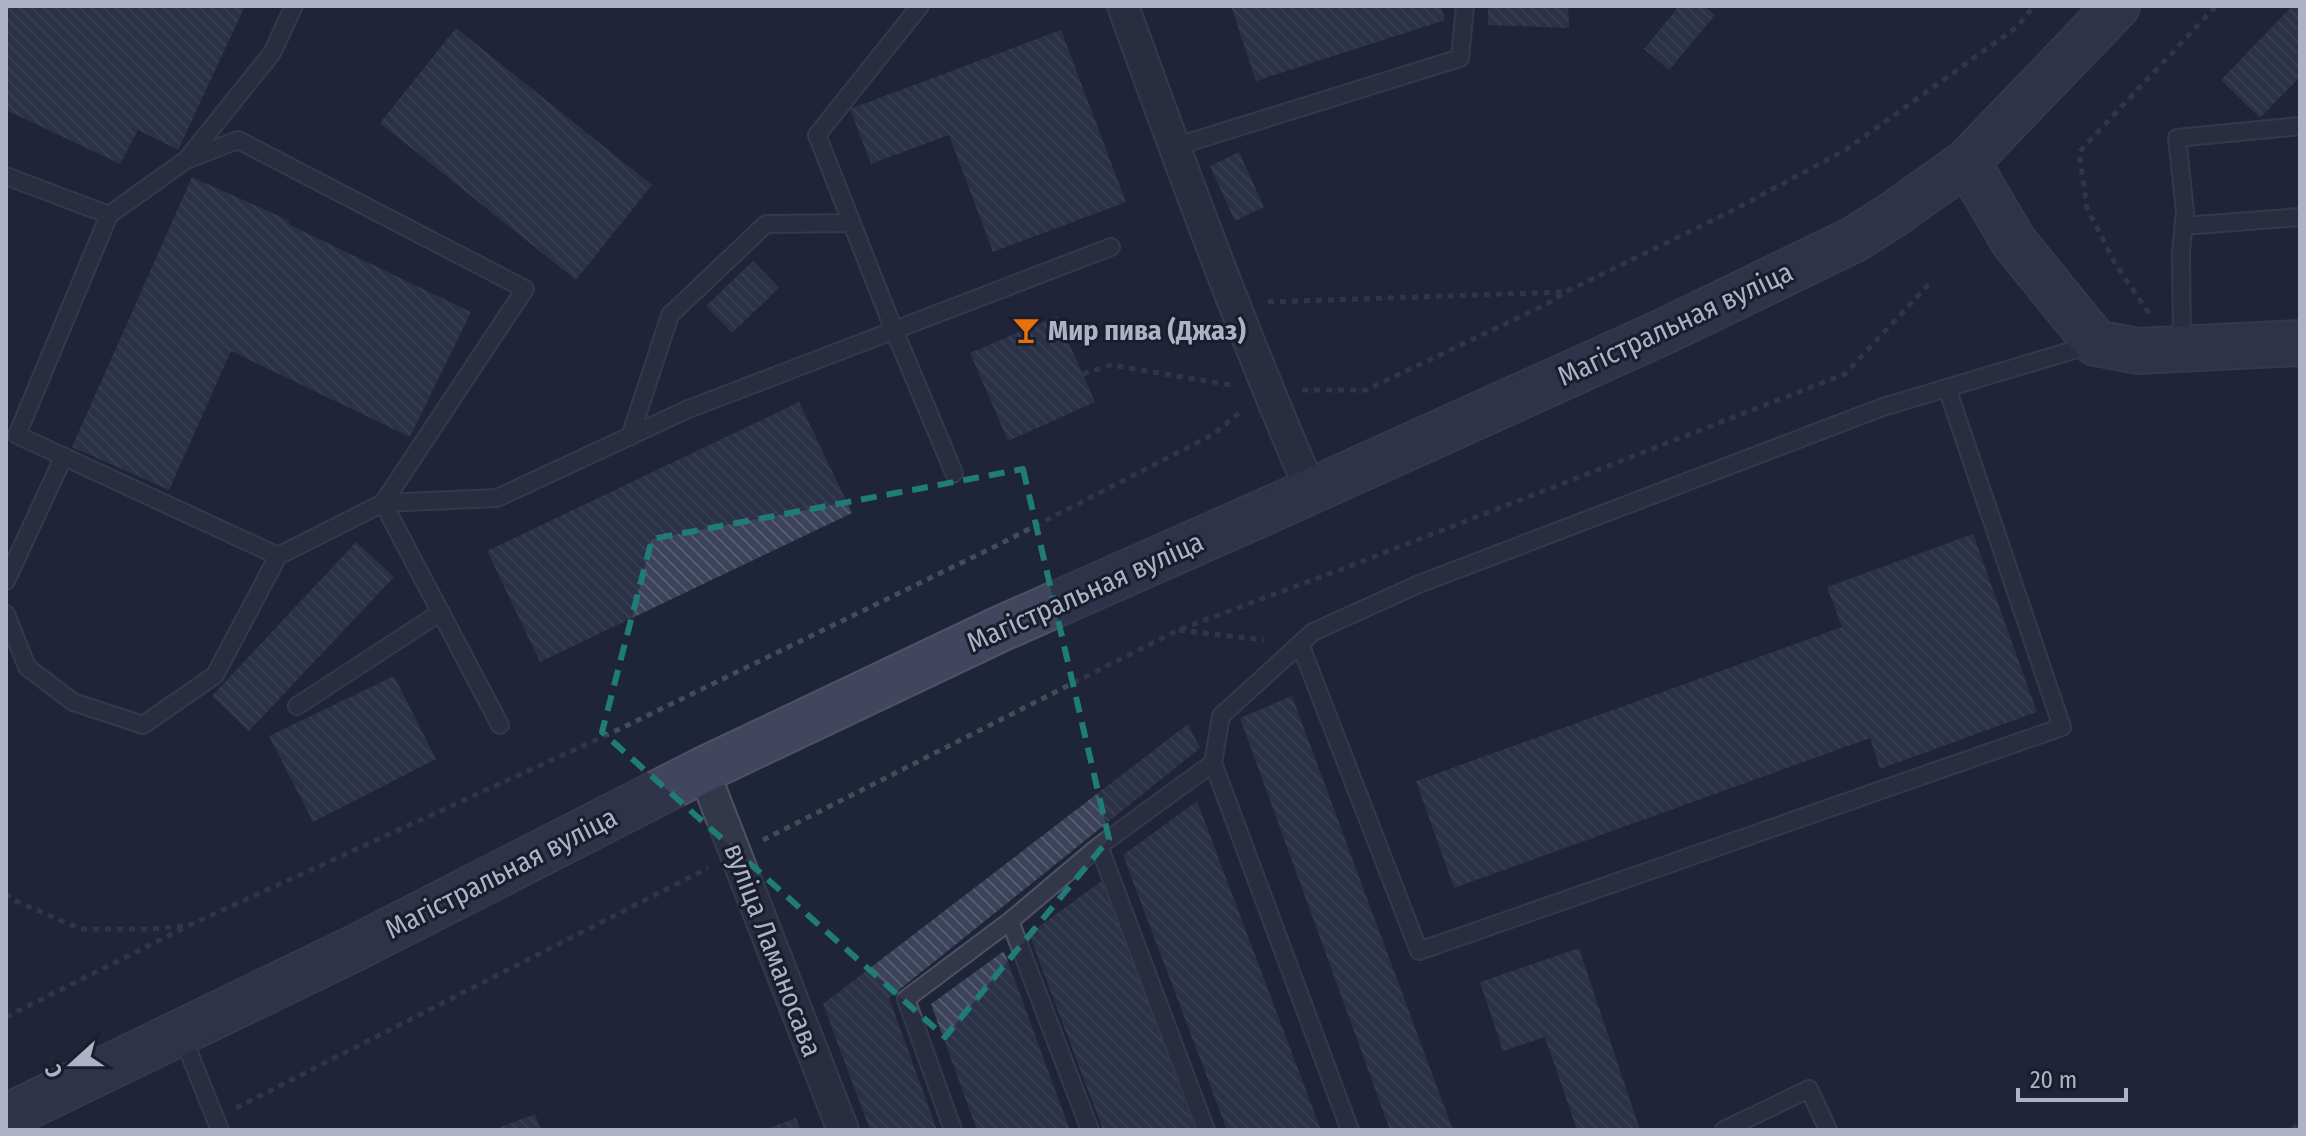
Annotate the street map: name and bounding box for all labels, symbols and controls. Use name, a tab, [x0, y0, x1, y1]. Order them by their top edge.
street label: Магістральная вуліца	[1552, 255, 1798, 393]
place label: Мир пива (Джаз)	[1048, 314, 1246, 347]
bar icon: Мир пива (Джаз)	[1011, 315, 1041, 345]
street label: Магістральная вуліца	[962, 525, 1208, 659]
street label: Магістральная вуліца	[380, 800, 622, 946]
street label: вуліца Ламаносава	[717, 839, 829, 1061]
north arrow	[32, 1024, 112, 1104]
scale bar	[2018, 1052, 2126, 1102]
text: С	[39, 1060, 68, 1081]
text: 20 m	[2030, 1066, 2077, 1094]

